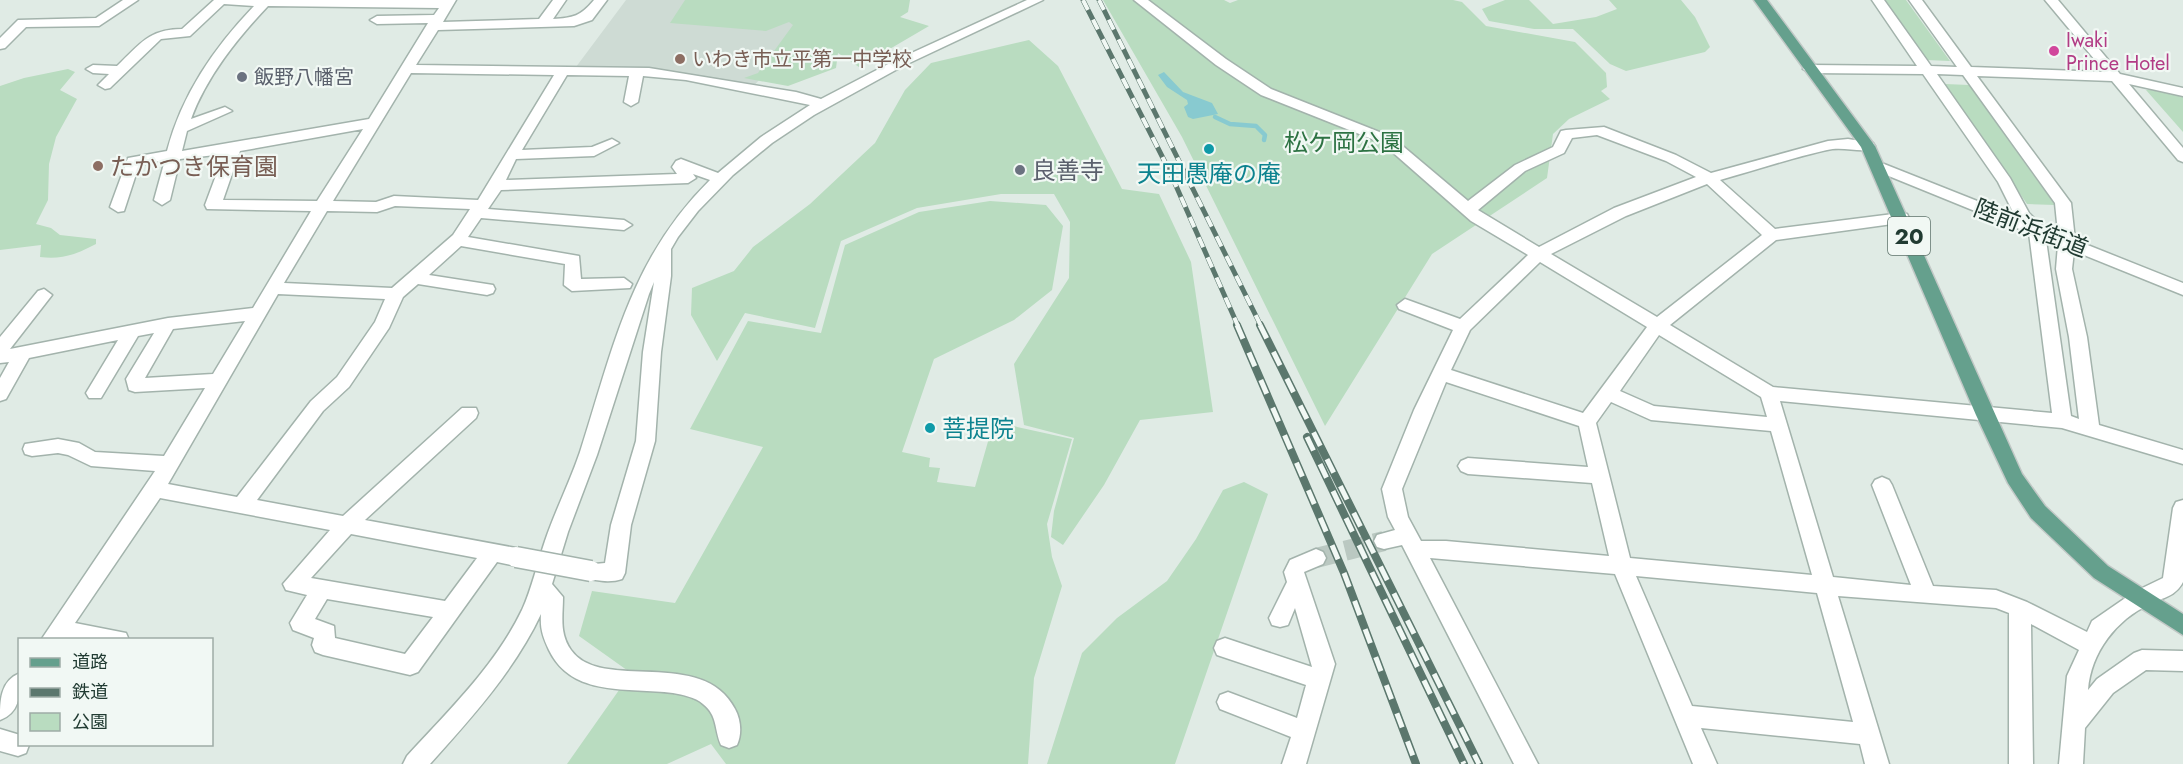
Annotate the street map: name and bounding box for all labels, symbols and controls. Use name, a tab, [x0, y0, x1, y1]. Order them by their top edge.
place label: Iwaki Prince Hotel	[2066, 26, 2170, 78]
marker: Iwaki Prince Hotel	[2047, 44, 2061, 58]
place label: いわき市立平第一中学校	[692, 45, 912, 74]
marker: いわき市立平第一中学校	[673, 52, 687, 66]
place label: 飯野八幡宮	[254, 63, 354, 92]
marker: 飯野八幡宮	[235, 70, 249, 84]
park label: 松ケ岡公園	[1284, 125, 1404, 160]
marker: 天田愚庵の庵	[1202, 142, 1216, 156]
place label: たかつき保育園	[110, 149, 278, 184]
place label: 良善寺	[1032, 153, 1104, 188]
place label: 天田愚庵の庵	[1137, 156, 1281, 191]
marker: たかつき保育園	[91, 159, 105, 173]
marker: 良善寺	[1013, 163, 1027, 177]
street label: 陸前浜街道	[1969, 190, 2093, 266]
road number: 20	[1888, 217, 1930, 255]
place label: 菩提院	[942, 411, 1014, 446]
marker: 菩提院	[923, 421, 937, 435]
legend	[18, 638, 213, 746]
text: 道路	[72, 649, 108, 675]
text: 鉄道	[72, 679, 108, 705]
text: 公園	[72, 709, 108, 735]

